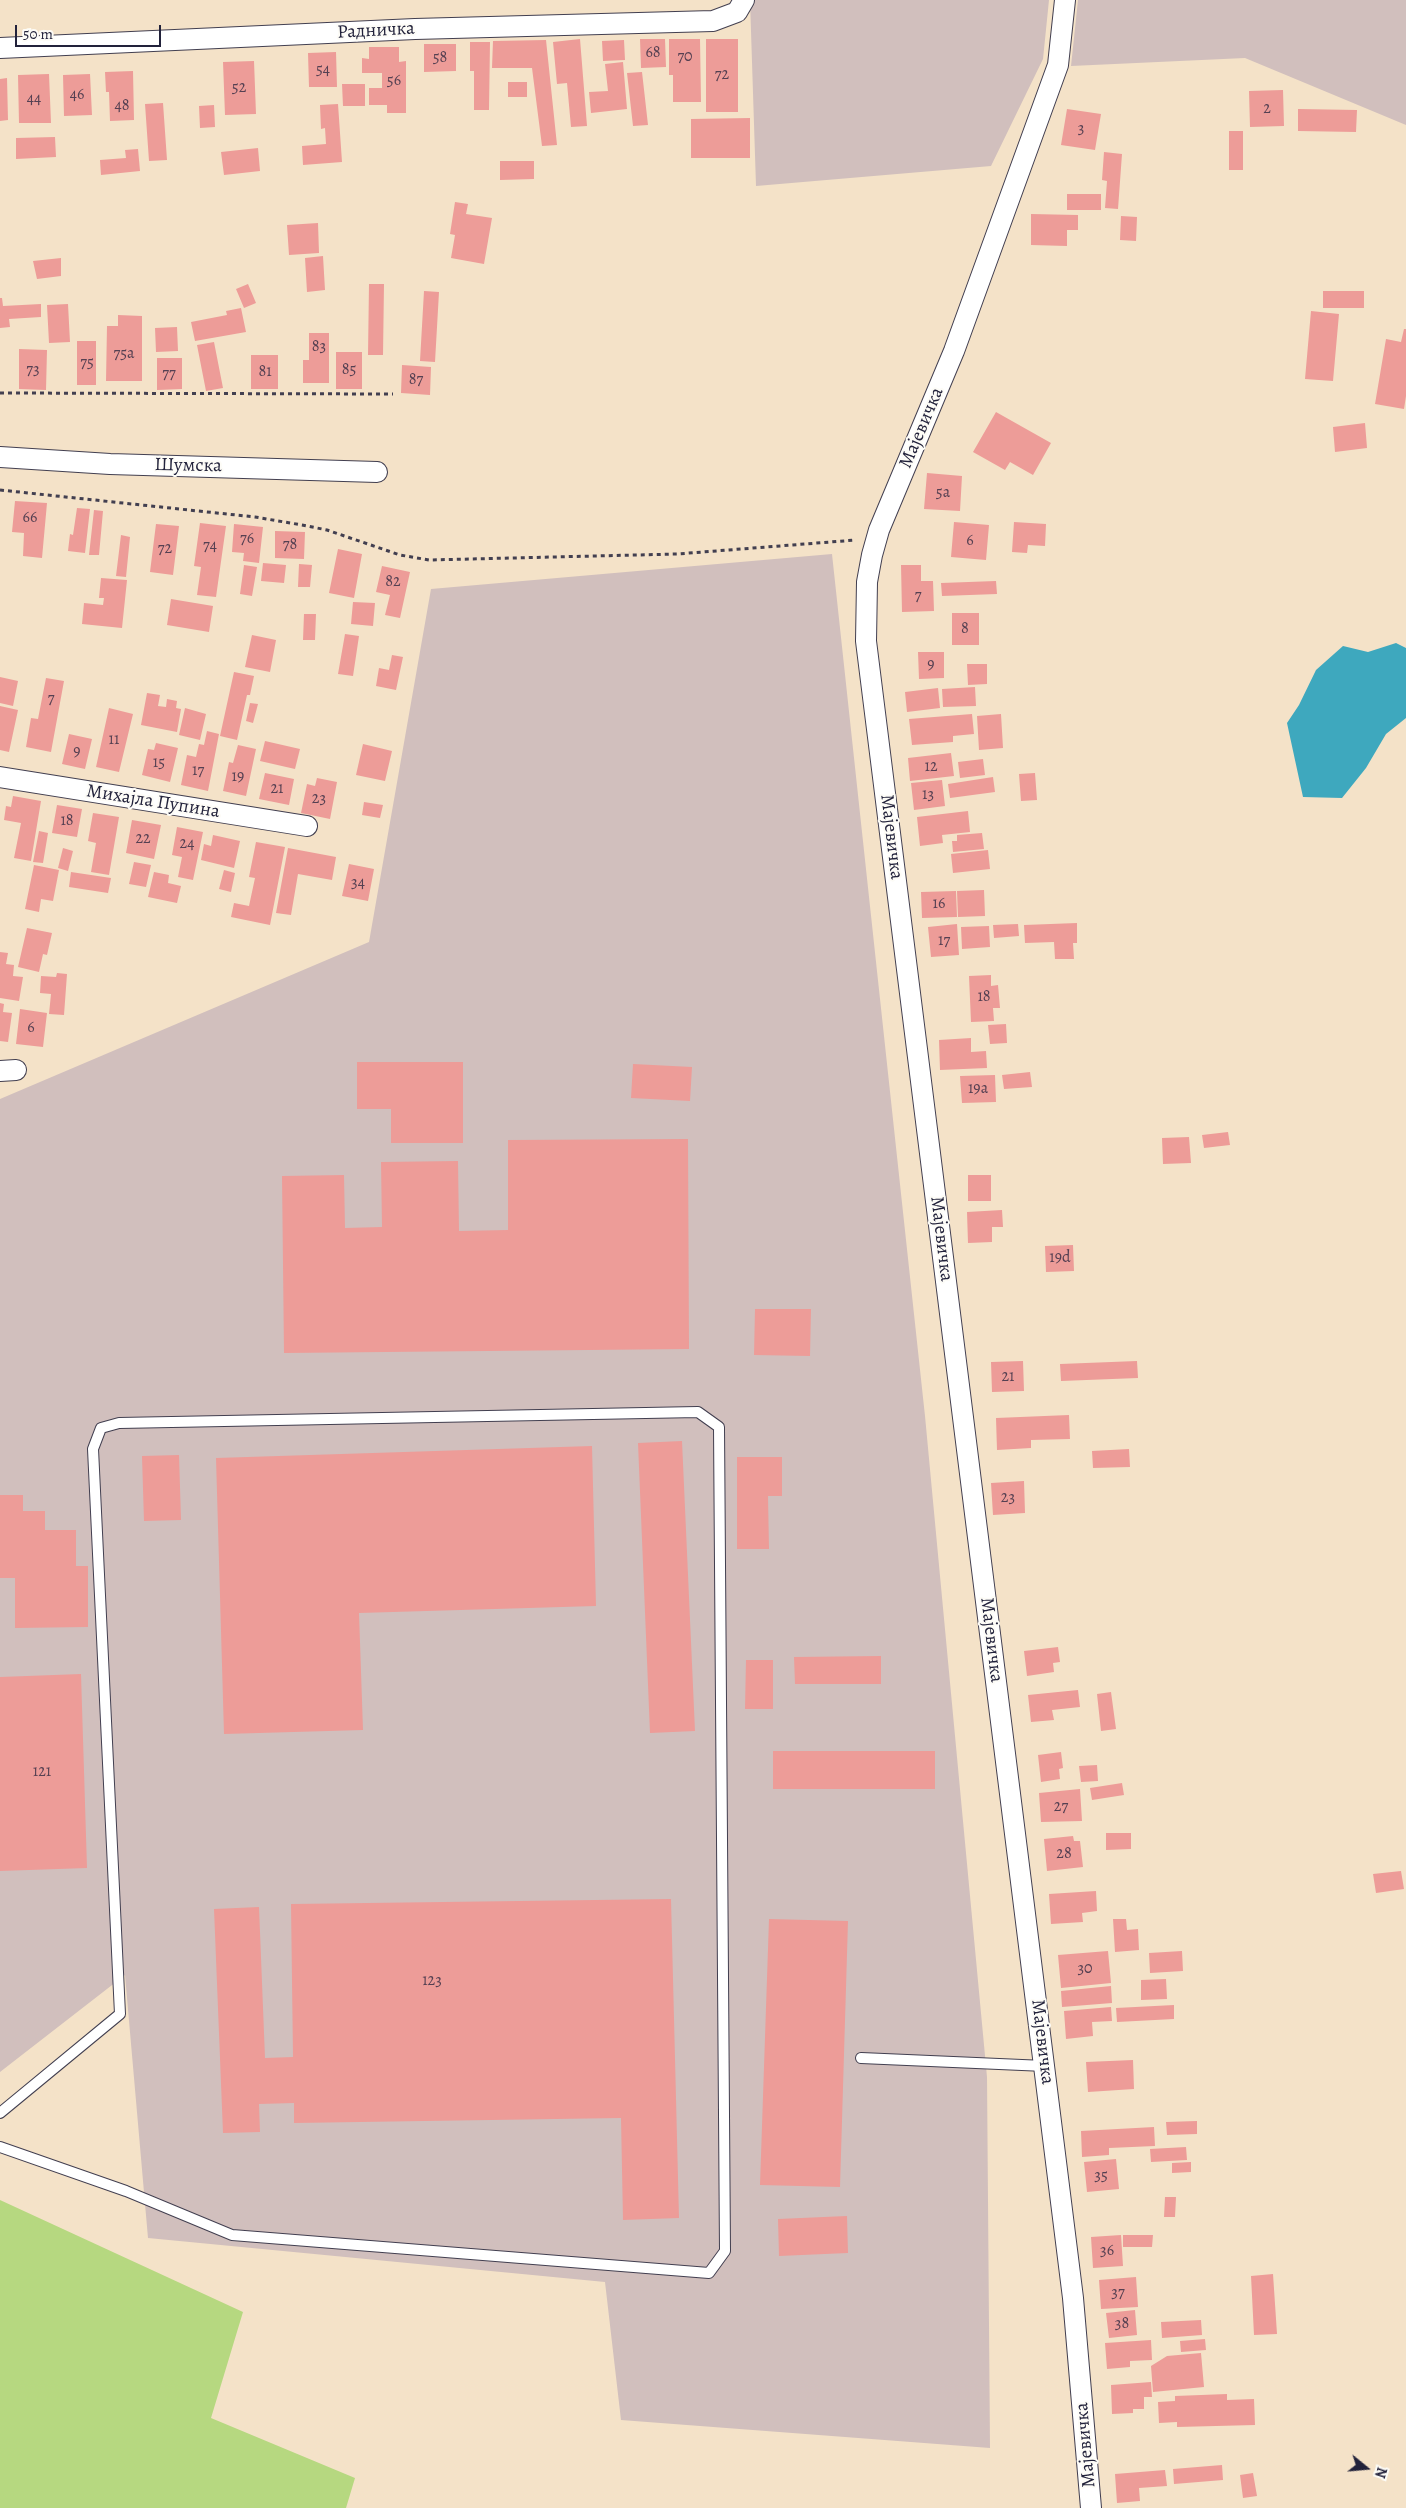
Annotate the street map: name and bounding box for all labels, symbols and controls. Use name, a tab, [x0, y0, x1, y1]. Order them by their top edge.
scale bar	[18, 15, 164, 47]
street label: Радничка	[337, 18, 415, 44]
text: 50 m	[23, 24, 53, 44]
house number: 68	[645, 43, 661, 63]
house number: 70	[677, 47, 693, 67]
house number: 58	[433, 48, 447, 68]
house number: 54	[316, 60, 330, 80]
house number: 72	[715, 65, 729, 85]
house number: 56	[387, 71, 401, 91]
house number: 52	[232, 78, 246, 98]
house number: 46	[70, 85, 84, 105]
house number: 44	[27, 89, 41, 109]
house number: 48	[114, 96, 130, 116]
house number: 2	[1263, 99, 1271, 119]
house number: 3	[1078, 119, 1084, 139]
house number: 83	[312, 337, 326, 357]
house number: 75a	[113, 344, 135, 364]
house number: 75	[80, 353, 94, 373]
house number: 73	[26, 360, 40, 380]
house number: 85	[342, 360, 356, 380]
house number: 81	[258, 362, 272, 382]
house number: 77	[162, 364, 176, 384]
house number: 87	[409, 370, 423, 390]
street label: Мајевичка	[895, 384, 949, 472]
street label: Шумска	[154, 454, 222, 478]
house number: 5a	[936, 483, 950, 503]
house number: 66	[23, 508, 37, 528]
house number: 76	[240, 529, 254, 549]
house number: 6	[966, 531, 974, 551]
house number: 78	[283, 535, 297, 555]
house number: 74	[203, 536, 217, 556]
house number: 72	[158, 539, 172, 559]
house number: 82	[385, 572, 401, 592]
house number: 7	[915, 586, 921, 606]
house number: 8	[961, 619, 969, 639]
house number: 9	[927, 655, 935, 675]
house number: 7	[48, 689, 54, 709]
house number: 11	[109, 730, 119, 750]
house number: 9	[73, 742, 81, 762]
house number: 15	[153, 753, 165, 773]
house number: 12	[924, 757, 938, 777]
house number: 17	[192, 761, 204, 781]
house number: 19	[232, 767, 244, 787]
house number: 21	[270, 779, 284, 799]
street label: Михајла Пупина	[85, 780, 221, 824]
house number: 13	[922, 785, 934, 805]
house number: 23	[312, 789, 326, 809]
street label: Мајевичка	[874, 793, 908, 881]
house number: 18	[60, 811, 74, 831]
house number: 22	[135, 829, 151, 849]
house number: 24	[180, 834, 194, 854]
house number: 34	[351, 873, 365, 893]
house number: 16	[933, 894, 945, 914]
house number: 17	[938, 931, 950, 951]
house number: 18	[977, 987, 991, 1007]
house number: 6	[27, 1018, 35, 1038]
house number: 19a	[968, 1079, 988, 1099]
street label: Мајевичка	[924, 1195, 958, 1283]
house number: 19d	[1049, 1248, 1071, 1268]
house number: 21	[1001, 1367, 1015, 1387]
house number: 23	[1001, 1488, 1015, 1508]
street label: Мајевичка	[974, 1596, 1008, 1684]
house number: 121	[33, 1762, 51, 1782]
house number: 27	[1054, 1797, 1068, 1817]
house number: 28	[1056, 1844, 1072, 1864]
house number: 30	[1077, 1959, 1093, 1979]
house number: 123	[422, 1971, 442, 1991]
street label: Мајевичка	[1025, 1998, 1059, 2086]
house number: 35	[1094, 2166, 1108, 2186]
house number: 36	[1100, 2241, 1114, 2261]
house number: 37	[1111, 2283, 1125, 2303]
house number: 38	[1115, 2314, 1129, 2334]
street label: Мајевичка	[1071, 2401, 1101, 2489]
north arrow	[1341, 2443, 1391, 2493]
text: N	[1370, 2465, 1391, 2480]

